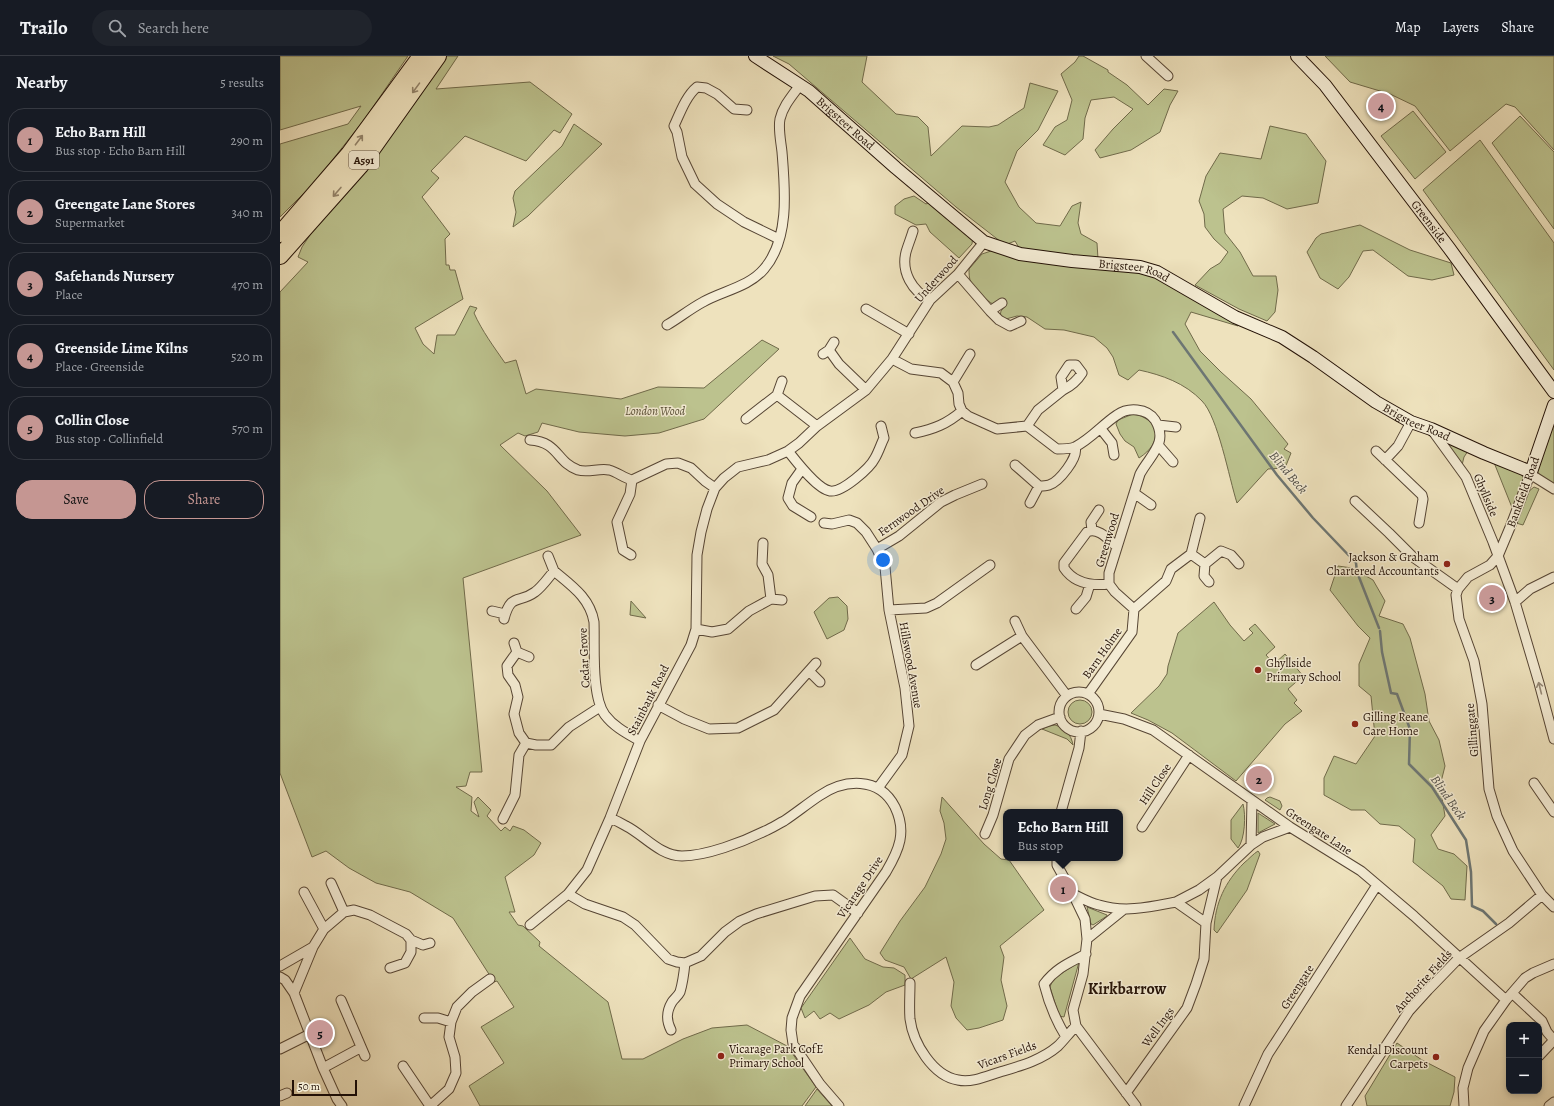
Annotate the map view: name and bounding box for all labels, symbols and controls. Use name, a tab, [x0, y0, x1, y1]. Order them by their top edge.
search box	[92, 10, 372, 46]
text: Trailo	[20, 15, 68, 41]
icon: search	[106, 17, 128, 39]
text: Search here	[138, 18, 209, 38]
text: Map	[1395, 18, 1421, 37]
text: Layers	[1443, 18, 1479, 37]
text: Share	[1501, 18, 1534, 37]
text: Nearby	[16, 71, 67, 94]
text: 5 results	[220, 74, 264, 91]
one-way arrow	[412, 83, 420, 94]
pin: 4	[1368, 91, 1394, 121]
street label: Brigsteer Road	[813, 93, 878, 154]
text: Echo Barn Hill	[55, 122, 146, 142]
text: 1	[28, 132, 32, 149]
text: 290 m	[231, 132, 263, 149]
one-way arrow	[355, 135, 364, 146]
text: Bus stop · Echo Barn Hill	[55, 142, 185, 159]
road number: A591	[349, 151, 379, 169]
one-way arrow	[333, 186, 342, 197]
text: Greengate Lane Stores	[55, 194, 195, 214]
street label: Greenside	[1408, 197, 1450, 246]
text: 2	[27, 204, 33, 221]
text: 340 m	[231, 204, 263, 221]
text: Supermarket	[55, 214, 125, 231]
street label: Underwood	[911, 252, 962, 306]
street label: Brigsteer Road	[1098, 255, 1173, 286]
text: Safehands Nursery	[55, 266, 174, 286]
text: 3	[27, 276, 33, 293]
text: 470 m	[231, 276, 263, 293]
text: Place	[55, 286, 83, 303]
text: Greenside Lime Kilns	[55, 338, 188, 358]
text: 4	[27, 348, 33, 365]
text: 520 m	[231, 348, 263, 365]
text: Place · Greenside	[55, 358, 144, 375]
street label: Brigsteer Road	[1380, 400, 1453, 445]
park label: London Wood	[625, 403, 686, 419]
text: Collin Close	[55, 410, 129, 430]
text: 5	[27, 420, 33, 437]
text: 570 m	[232, 420, 263, 437]
text: Bus stop · Collinfield	[55, 430, 163, 447]
water label: Blind Beck	[1266, 447, 1312, 497]
street label: Bankfield Road	[1503, 454, 1543, 530]
street label: Ghyllside	[1470, 471, 1502, 519]
button: Save	[16, 480, 136, 519]
button: Share	[144, 480, 264, 519]
street label: Fernwood Drive	[875, 482, 947, 540]
street label: Greenwood	[1091, 510, 1123, 569]
place label: Jackson & Graham Chartered Accountants	[1326, 549, 1439, 579]
your location	[873, 550, 893, 570]
marker: Jackson & Graham Chartered Accountants	[1442, 559, 1452, 569]
pin: 3	[1479, 583, 1505, 613]
street label: Hillswood Avenue	[896, 620, 926, 710]
street label: Barn Holme	[1078, 624, 1126, 682]
street label: Cedar Grove	[574, 628, 594, 688]
place label: Ghyllside Primary School	[1266, 655, 1341, 685]
street label: Stainbank Road	[623, 661, 673, 738]
marker: Ghyllside Primary School	[1253, 665, 1263, 675]
one-way arrow	[1536, 682, 1544, 695]
street label: Gillinggate	[1462, 703, 1482, 757]
place label: Gilling Reane Care Home	[1363, 709, 1428, 739]
marker: Gilling Reane Care Home	[1350, 719, 1360, 729]
street label: Long Close	[975, 756, 1005, 812]
street label: Hill Close	[1135, 760, 1175, 808]
pin: 2	[1246, 764, 1272, 794]
water label: Blind Beck	[1427, 772, 1470, 823]
street label: Greengate Lane	[1283, 803, 1355, 859]
popup	[1003, 809, 1123, 861]
text: Echo Barn Hill	[1018, 817, 1108, 837]
text: Bus stop	[1018, 837, 1063, 854]
street label: Vicarage Drive	[833, 853, 887, 922]
pin: 1	[1050, 874, 1076, 904]
street label: Anchorite Fields	[1390, 946, 1456, 1017]
street label: Greengate	[1277, 962, 1317, 1012]
district label: Kirkbarrow	[1088, 978, 1166, 1000]
street label: Well Ings	[1138, 1004, 1178, 1051]
pin: 5	[307, 1018, 333, 1048]
map controls	[1506, 1022, 1542, 1094]
button: +	[1506, 1022, 1542, 1058]
street label: Vicars Fields	[974, 1037, 1039, 1073]
place label: Vicarage Park CofE Primary School	[728, 1041, 823, 1071]
place label: Kendal Discount Carpets	[1347, 1042, 1428, 1072]
marker: Vicarage Park CofE Primary School	[716, 1051, 726, 1061]
marker: Kendal Discount Carpets	[1431, 1052, 1441, 1062]
button: −	[1506, 1058, 1542, 1094]
scale bar	[292, 1078, 357, 1097]
text: 50 m	[298, 1079, 320, 1094]

